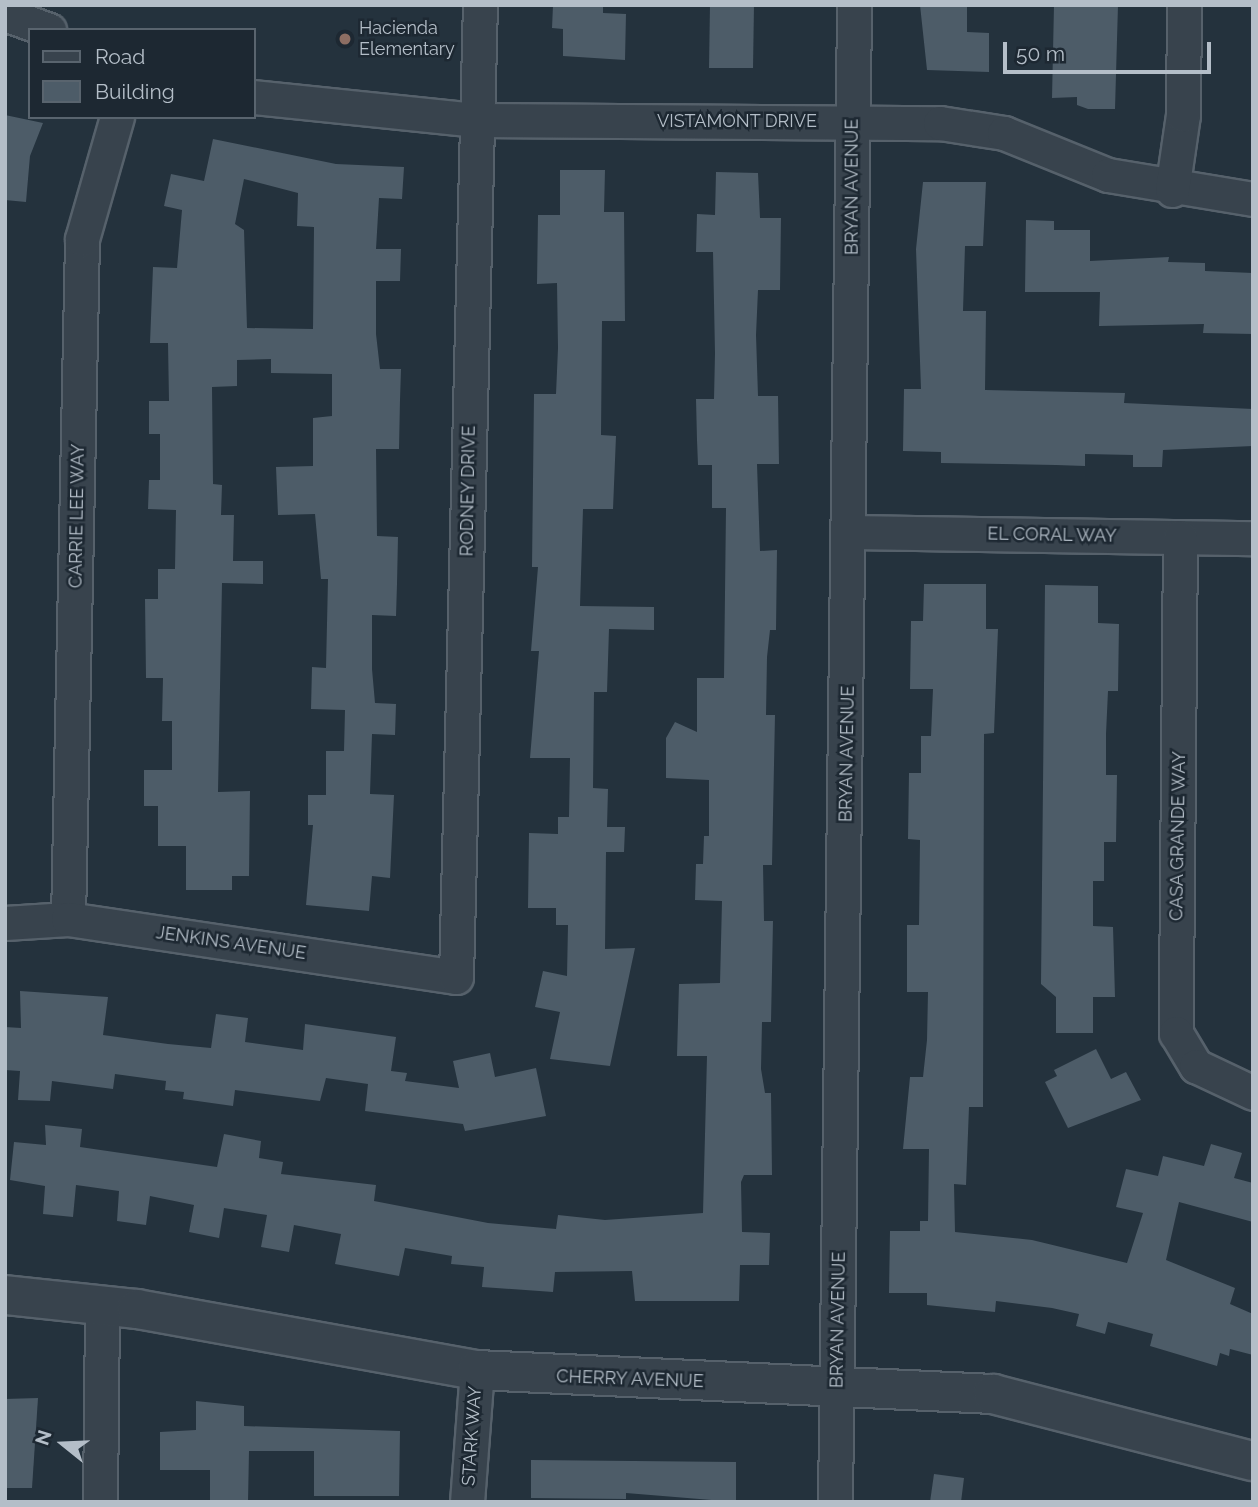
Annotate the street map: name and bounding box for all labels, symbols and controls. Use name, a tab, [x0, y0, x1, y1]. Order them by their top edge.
place label: Hacienda Elementary	[359, 18, 455, 60]
legend	[28, 28, 256, 119]
scale bar	[1006, 28, 1214, 72]
marker: Hacienda Elementary	[337, 31, 353, 47]
text: 50 m	[1016, 41, 1065, 66]
text: Road	[95, 44, 145, 69]
text: Building	[95, 79, 175, 104]
street label: VISTAMONT DRIVE	[657, 110, 817, 132]
street label: BRYAN AVENUE	[841, 119, 863, 255]
street label: RODNEY DRIVE	[456, 425, 480, 557]
street label: CARRIE LEE WAY	[65, 443, 89, 589]
street label: EL CORAL WAY	[986, 523, 1118, 547]
street label: BRYAN AVENUE	[835, 685, 859, 823]
street label: CASA GRANDE WAY	[1166, 750, 1190, 922]
street label: JENKINS AVENUE	[154, 922, 308, 964]
street label: BRYAN AVENUE	[826, 1251, 850, 1389]
street label: CHERRY AVENUE	[555, 1366, 705, 1392]
street label: STARK WAY	[458, 1385, 486, 1487]
north arrow	[28, 1409, 98, 1479]
text: N	[30, 1427, 56, 1448]

